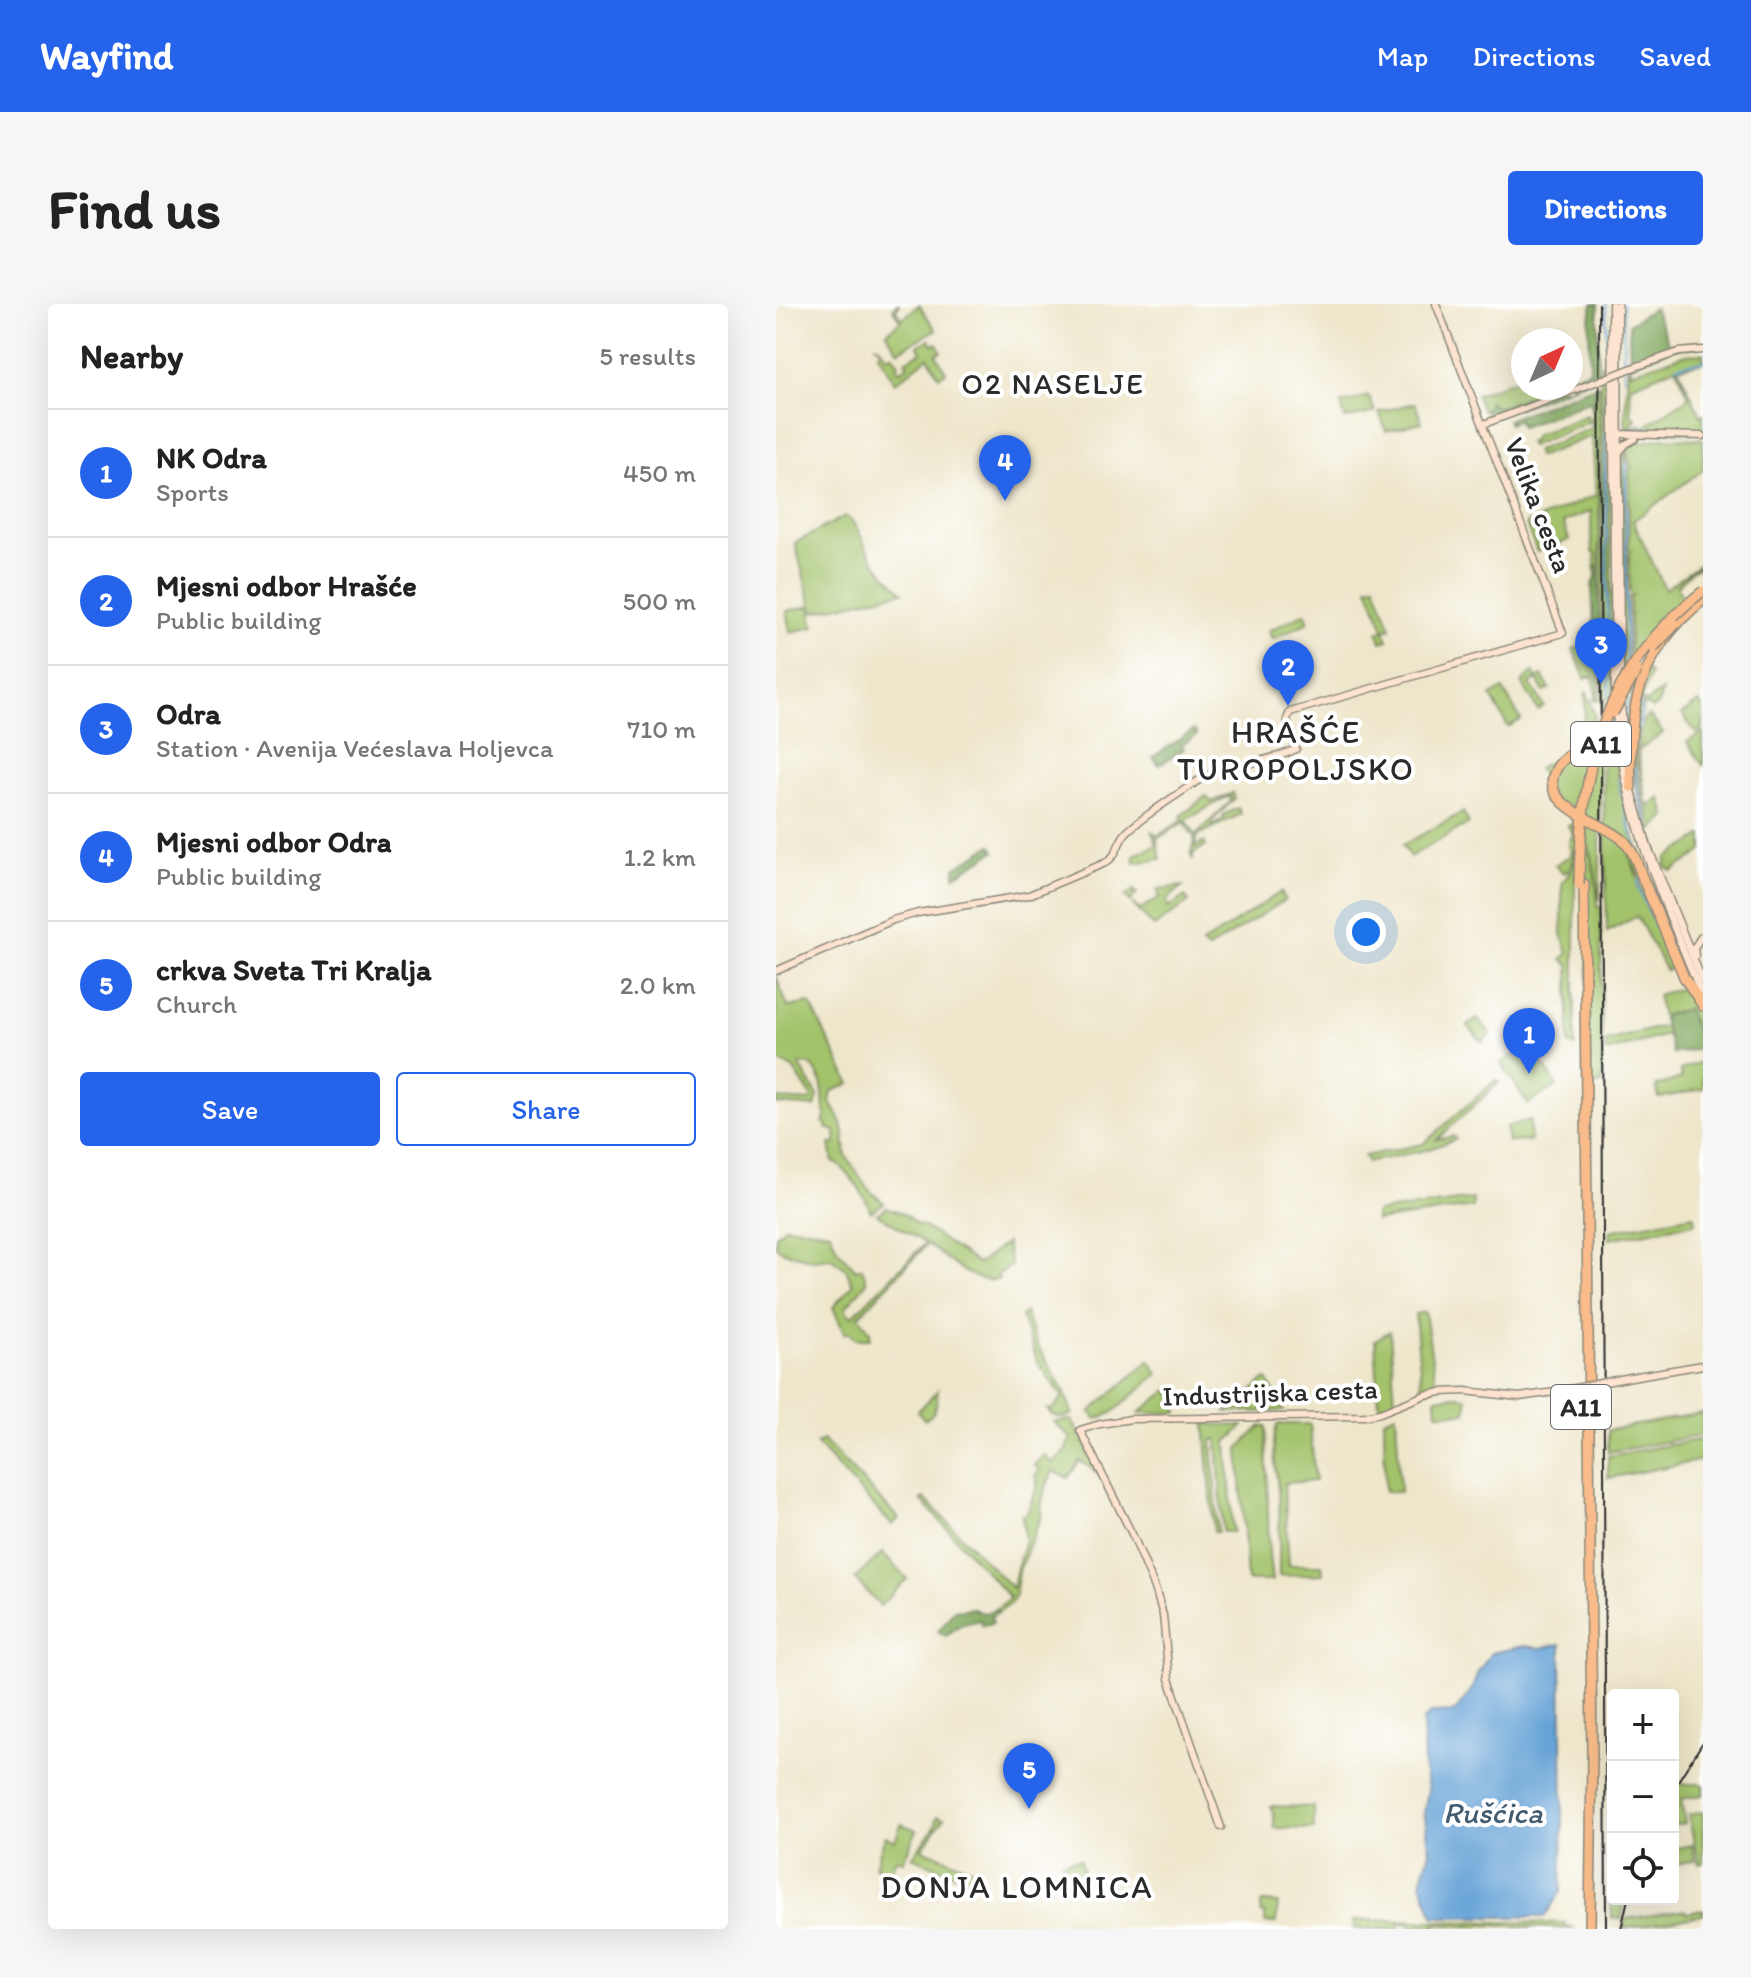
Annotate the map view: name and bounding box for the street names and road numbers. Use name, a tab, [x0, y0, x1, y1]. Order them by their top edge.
street label: Velika cesta	[1498, 433, 1580, 578]
road number: A11	[1571, 722, 1631, 766]
street label: Industrijska cesta	[1162, 1371, 1378, 1413]
road number: A11	[1551, 1385, 1611, 1429]

